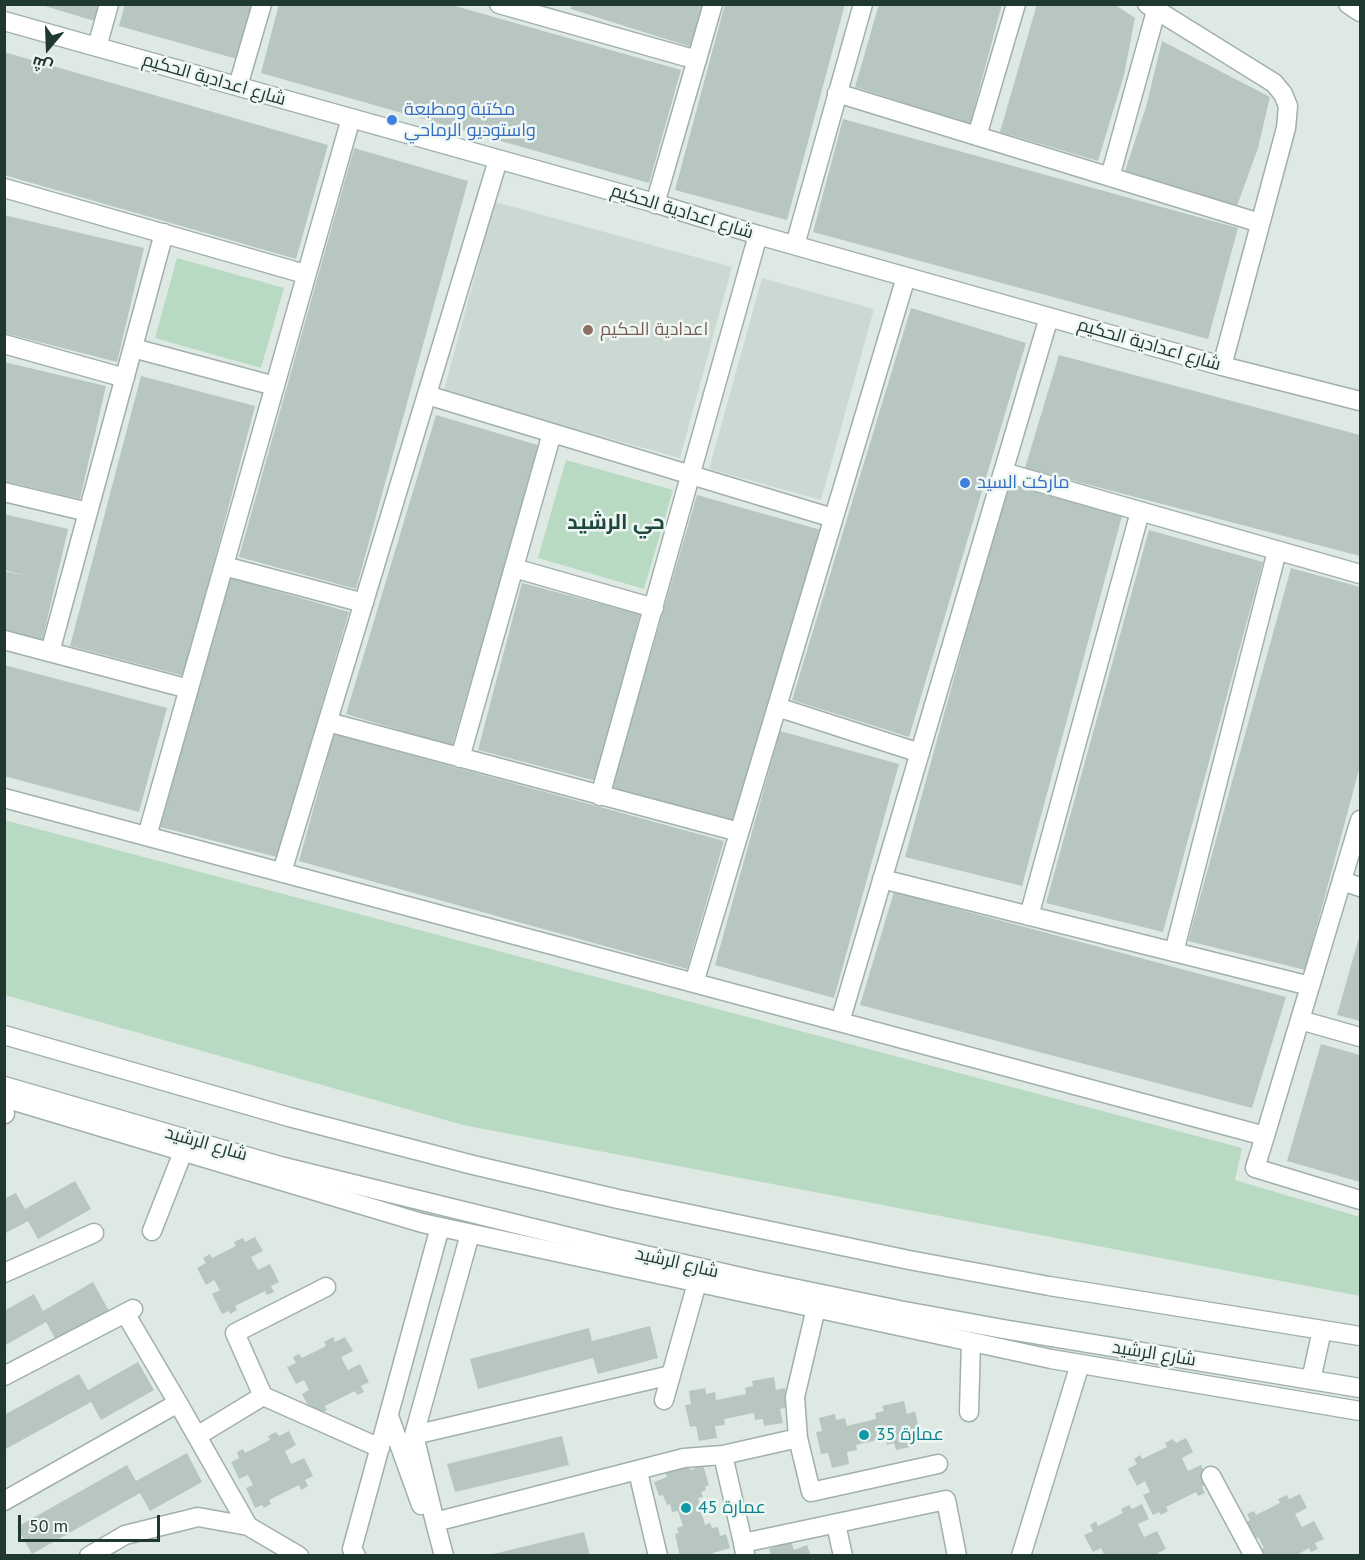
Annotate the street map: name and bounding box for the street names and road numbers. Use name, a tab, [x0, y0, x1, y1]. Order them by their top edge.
street label: شارع اعدادية الحكيم	[140, 49, 288, 111]
street label: شارع اعدادية الحكيم	[608, 180, 756, 244]
street label: شارع اعدادية الحكيم	[1075, 314, 1223, 376]
street label: شارع الرشيد	[162, 1122, 250, 1166]
street label: شارع الرشيد	[633, 1243, 721, 1283]
street label: شارع الرشيد	[1110, 1337, 1198, 1371]

